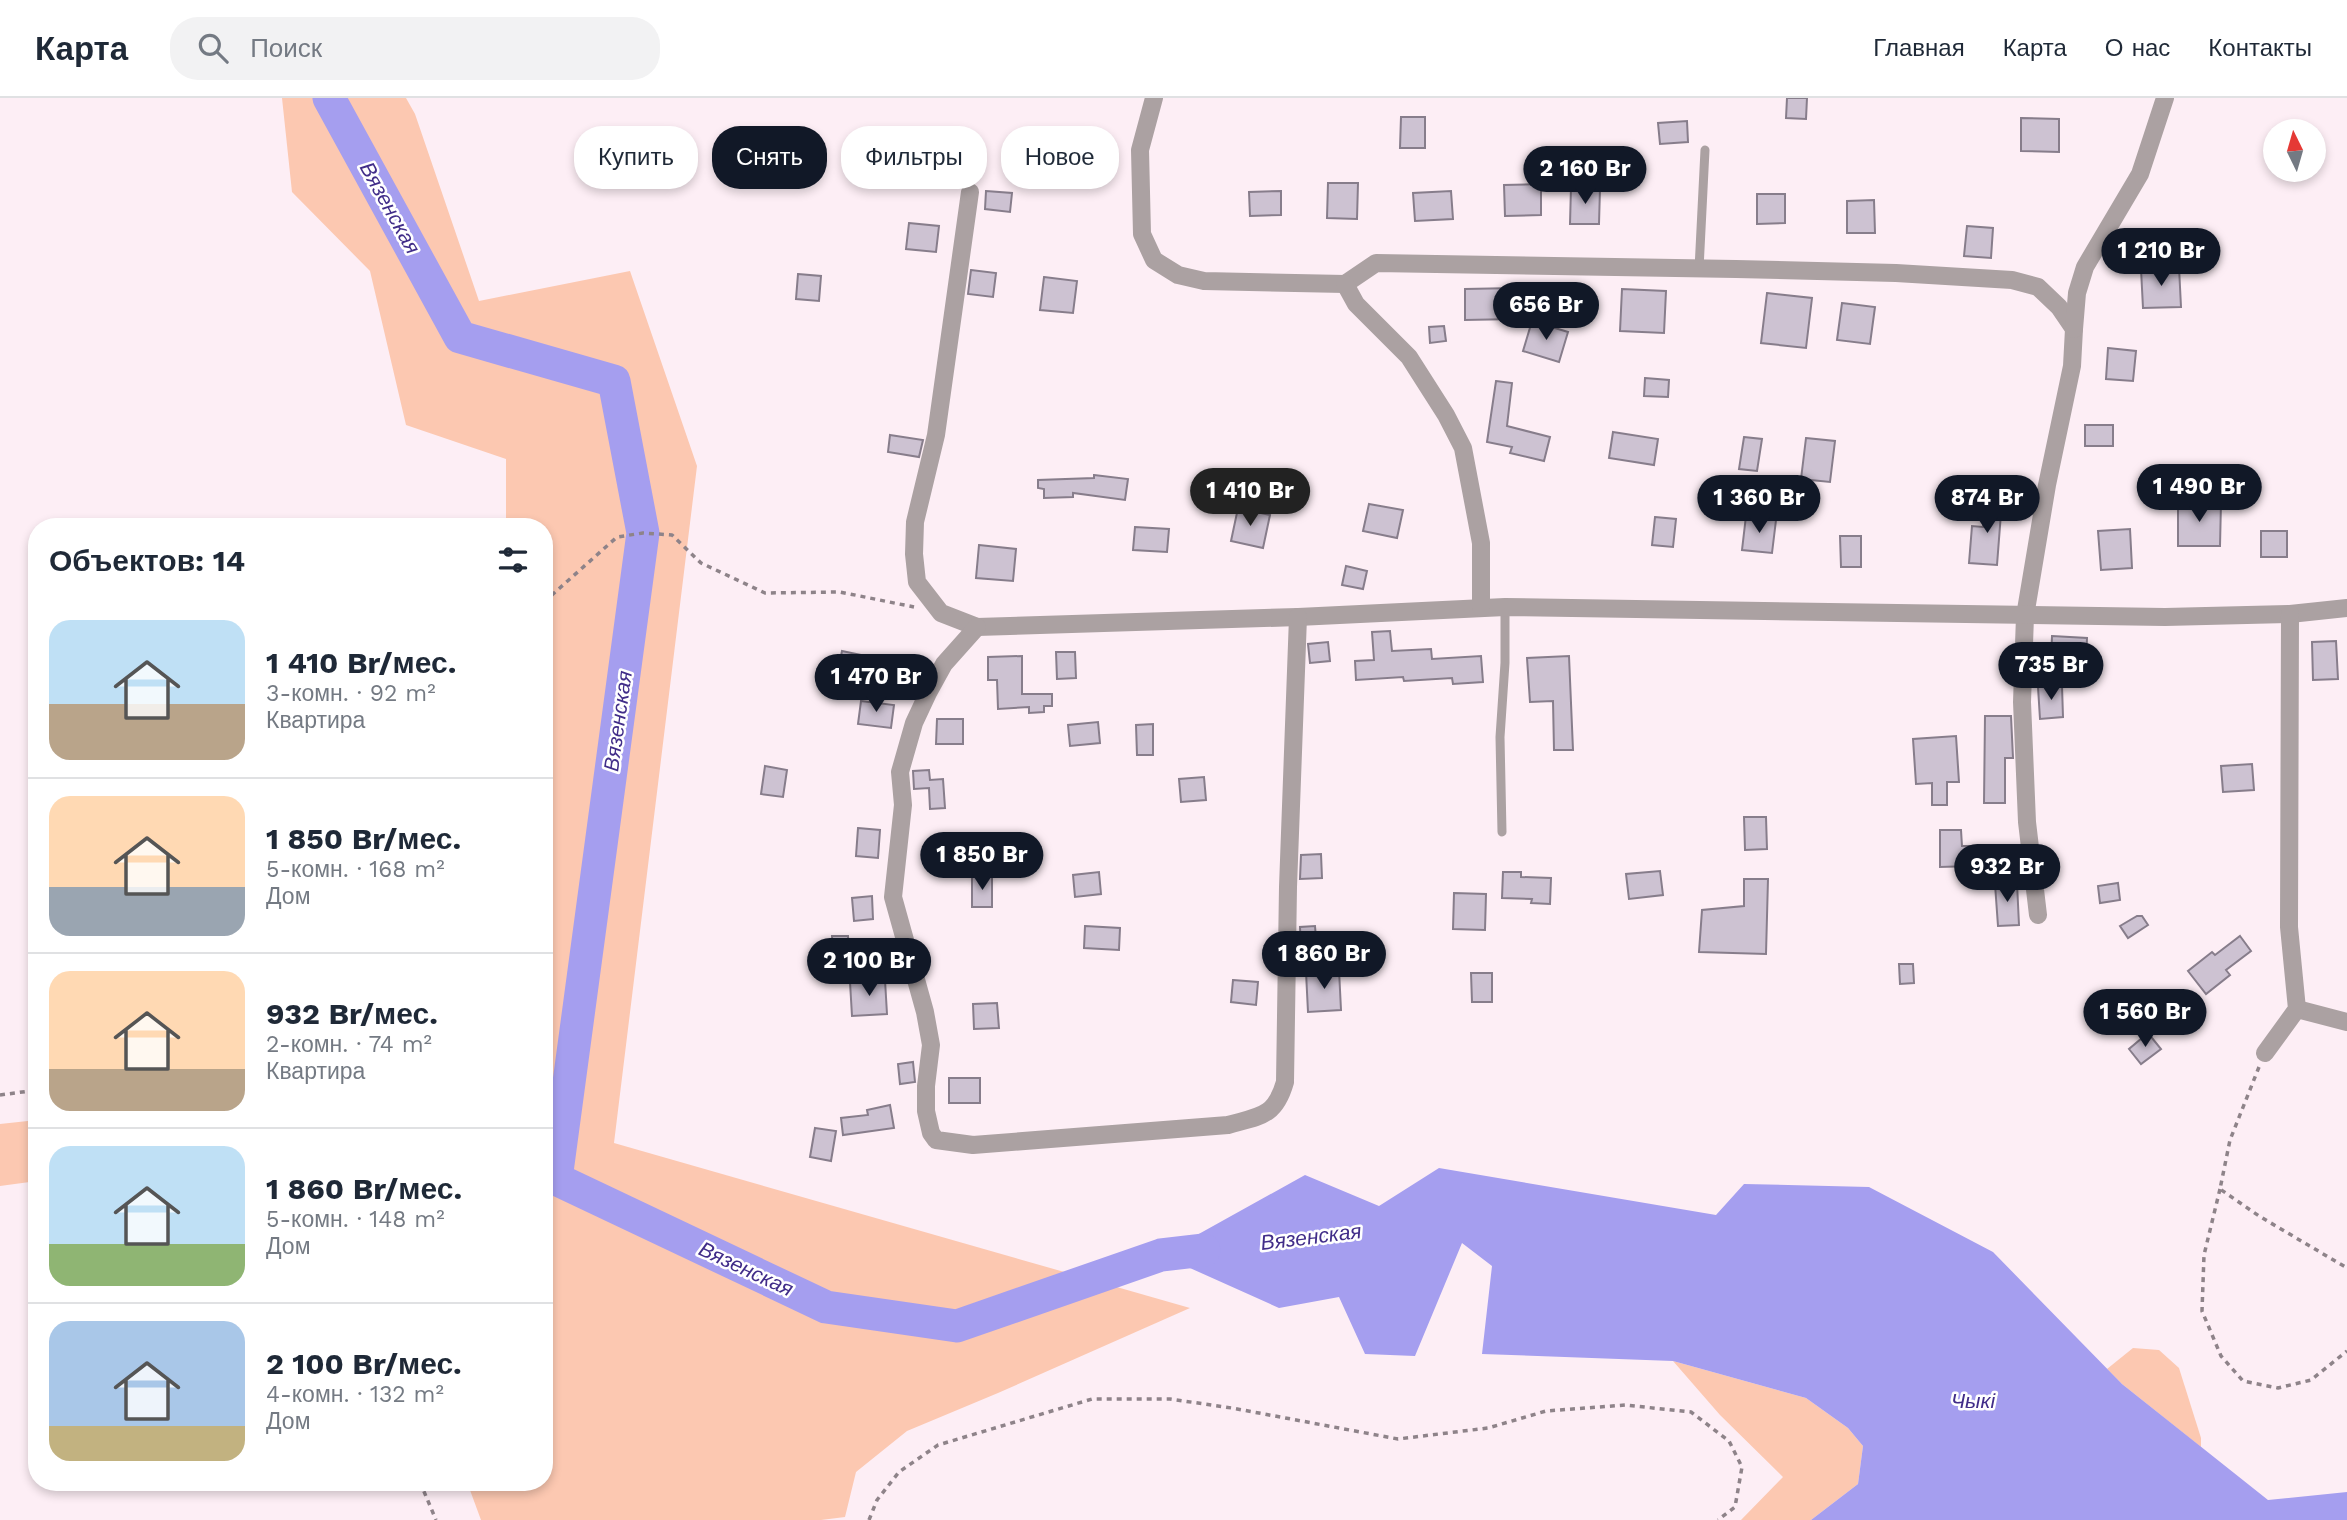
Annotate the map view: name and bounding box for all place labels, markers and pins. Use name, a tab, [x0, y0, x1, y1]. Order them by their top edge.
pin: 2 160 Br	[1513, 146, 1657, 206]
pin: 1 210 Br	[2089, 228, 2233, 288]
pin: 656 Br	[1489, 282, 1603, 342]
pin: 1 490 Br	[2127, 464, 2271, 524]
pin: 1 410 Br	[1178, 468, 1322, 528]
pin: 1 360 Br	[1687, 476, 1831, 535]
pin: 874 Br	[1930, 476, 2044, 535]
pin: 735 Br	[1994, 642, 2108, 702]
pin: 1 470 Br	[804, 654, 948, 714]
pin: 1 850 Br	[910, 832, 1054, 892]
pin: 932 Br	[1950, 844, 2064, 904]
pin: 1 860 Br	[1252, 932, 1396, 991]
pin: 2 100 Br	[797, 939, 941, 998]
pin: 1 560 Br	[2073, 990, 2217, 1049]

